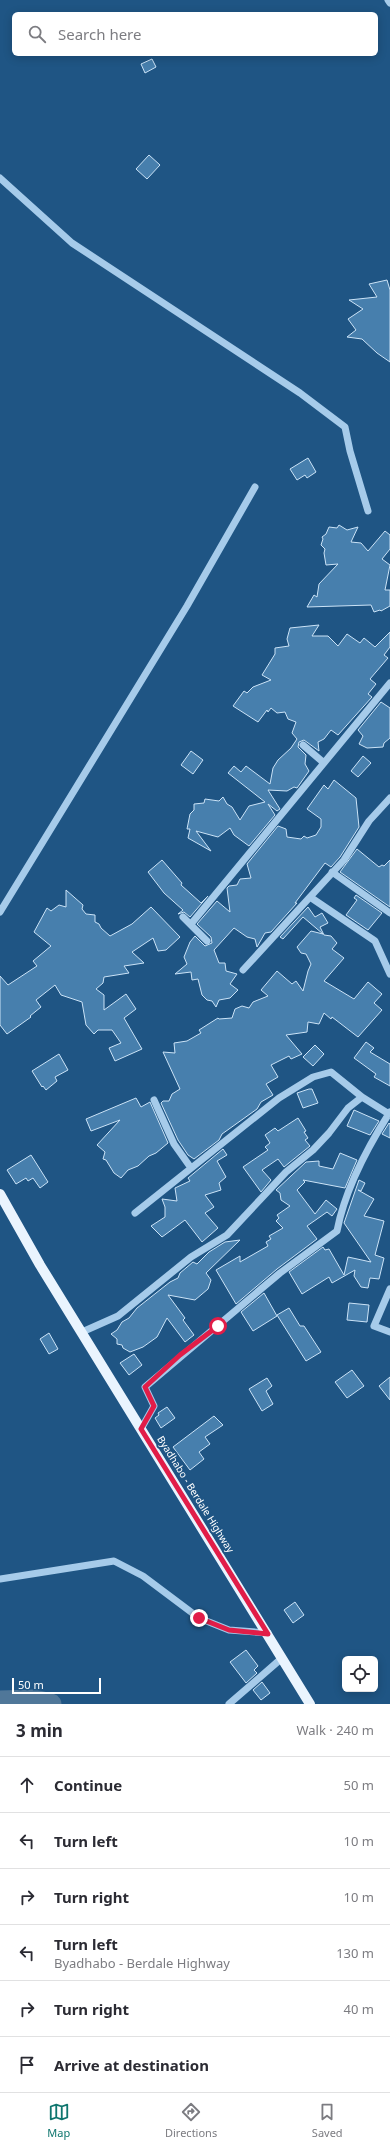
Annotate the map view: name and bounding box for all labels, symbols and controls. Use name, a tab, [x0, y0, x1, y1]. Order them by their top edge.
search box	[12, 12, 378, 56]
icon: search	[26, 23, 48, 45]
text: Search here	[58, 24, 141, 44]
route start	[209, 1317, 227, 1335]
street label: Byadhabo - Berdale Highway	[154, 1433, 238, 1556]
route end	[190, 1609, 208, 1627]
map controls	[342, 1656, 378, 1692]
button: locate	[342, 1656, 378, 1692]
scale bar	[12, 1676, 101, 1695]
text: 50 m	[18, 1677, 44, 1692]
text: 3 min	[16, 1719, 63, 1742]
text: Walk · 240 m	[296, 1721, 374, 1739]
icon: ahead	[16, 1774, 38, 1796]
text: Continue	[54, 1775, 122, 1795]
text: 50 m	[344, 1776, 374, 1794]
icon: left	[16, 1830, 38, 1852]
text: Turn left	[54, 1831, 118, 1851]
text: 10 m	[344, 1832, 374, 1850]
icon: right	[16, 1886, 38, 1908]
text: Turn right	[54, 1887, 129, 1907]
text: 10 m	[344, 1888, 374, 1906]
text: Turn left	[54, 1934, 118, 1954]
icon: left	[16, 1942, 38, 1964]
text: 130 m	[336, 1944, 374, 1962]
text: Byadhabo - Berdale Highway	[54, 1954, 230, 1972]
icon: right	[16, 1998, 38, 2020]
text: Turn right	[54, 1999, 129, 2019]
text: 40 m	[344, 2000, 374, 2018]
icon: arrive	[16, 2054, 38, 2076]
text: Arrive at destination	[54, 2055, 209, 2075]
tab: Map	[47, 2101, 70, 2140]
tab: Directions	[165, 2101, 217, 2140]
tab: Saved	[312, 2101, 343, 2140]

